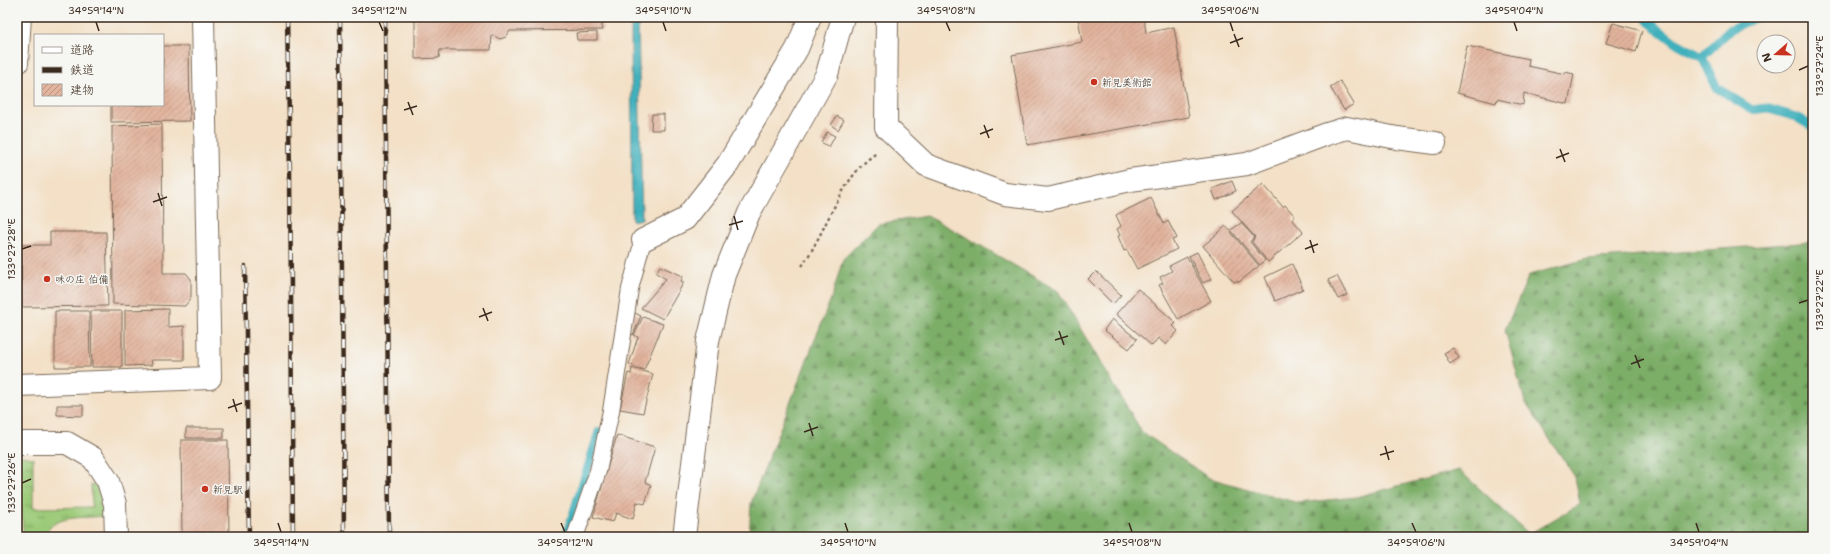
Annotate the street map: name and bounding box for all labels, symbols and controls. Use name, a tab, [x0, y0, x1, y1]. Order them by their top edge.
text: 34°59'14"N	[68, 4, 124, 17]
text: 34°59'12"N	[351, 4, 407, 17]
text: 34°59'10"N	[635, 4, 691, 17]
text: 34°59'08"N	[916, 4, 976, 17]
text: 34°59'06"N	[1201, 4, 1259, 17]
text: 34°59'04"N	[1485, 4, 1543, 17]
legend	[34, 34, 164, 106]
north arrow	[1756, 34, 1796, 74]
text: 133°27'24"E	[1813, 35, 1826, 97]
text: 道路	[70, 42, 94, 58]
text: N	[1758, 50, 1776, 64]
text: 鉄道	[70, 62, 94, 78]
place label: 新見美術館	[1102, 76, 1152, 89]
marker: 新見美術館	[1089, 77, 1099, 87]
text: 建物	[70, 82, 94, 98]
text: 133°27'28"E	[5, 218, 18, 280]
text: 133°27'22"E	[1813, 269, 1826, 331]
place label: 味の庄 伯備	[55, 273, 108, 286]
marker: 味の庄 伯備	[42, 274, 52, 284]
text: 133°27'26"E	[5, 453, 18, 513]
place label: 新見駅	[213, 483, 243, 496]
marker: 新見駅	[200, 484, 210, 494]
text: 34°59'14"N	[253, 536, 309, 549]
text: 34°59'12"N	[537, 536, 593, 549]
text: 34°59'10"N	[820, 536, 876, 549]
text: 34°59'08"N	[1102, 536, 1162, 549]
text: 34°59'06"N	[1387, 536, 1445, 549]
text: 34°59'04"N	[1670, 536, 1728, 549]

